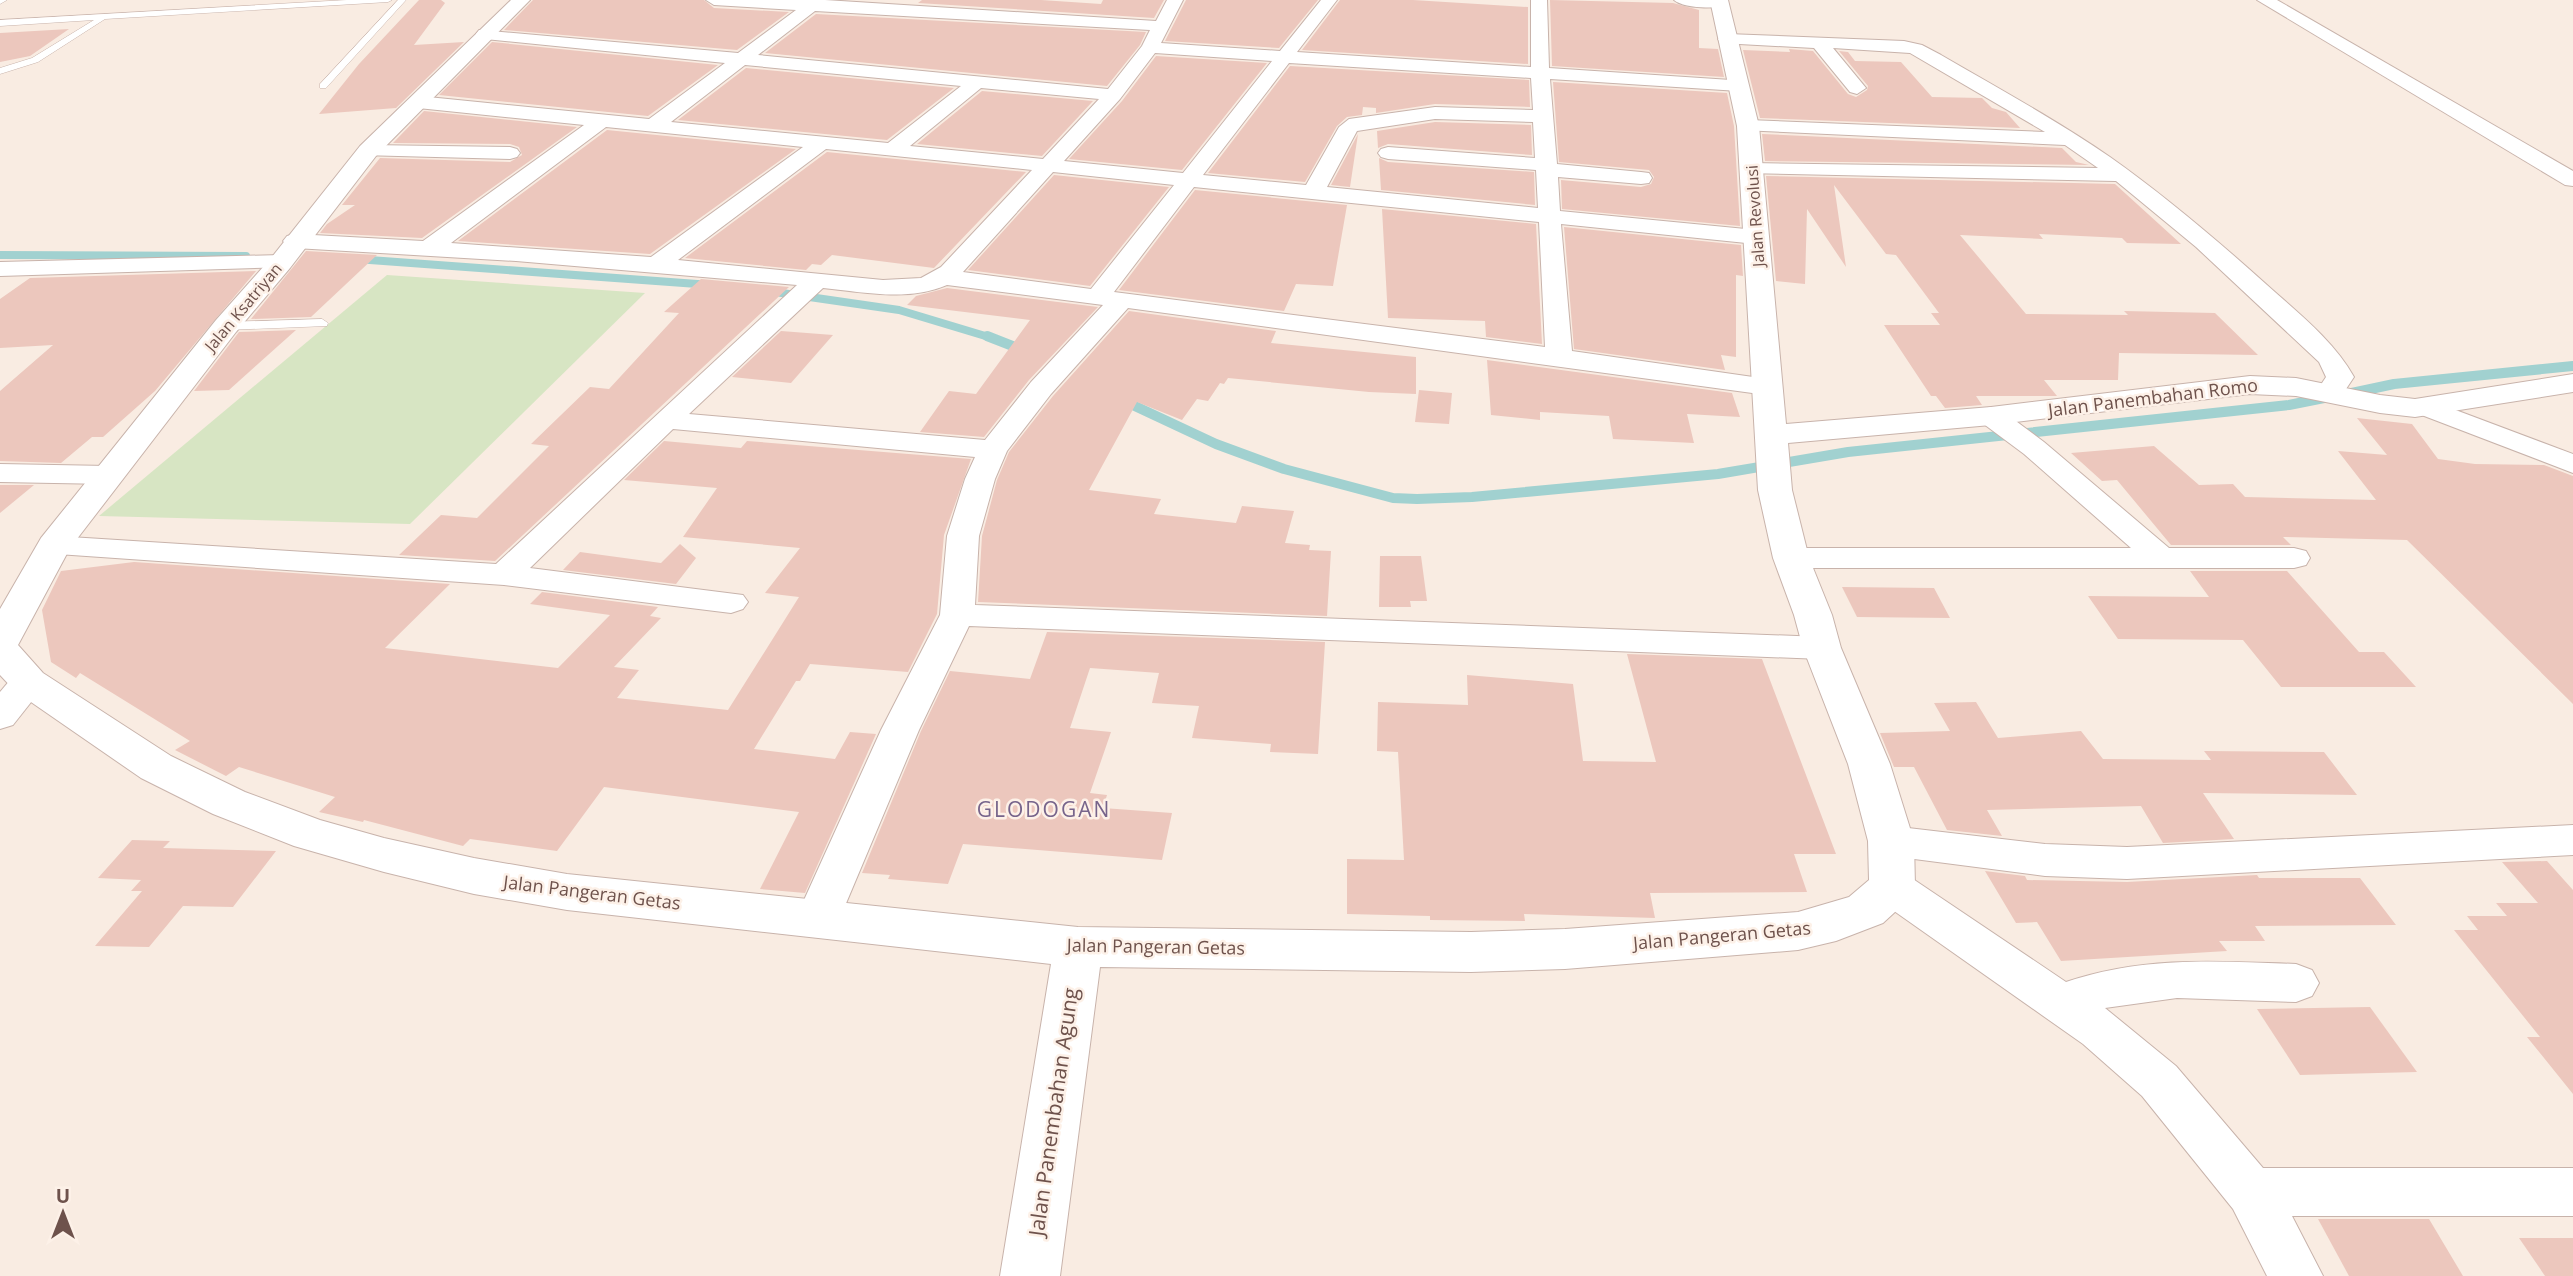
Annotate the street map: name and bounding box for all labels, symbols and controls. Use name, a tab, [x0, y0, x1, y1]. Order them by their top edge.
street label: Jalan Revolusi	[1740, 164, 1770, 270]
street label: Jalan Ksatriyan	[198, 258, 287, 358]
street label: Jalan Panembahan Romo	[2045, 372, 2259, 422]
district label: GLODOGAN	[977, 795, 1111, 823]
street label: Jalan Pangeran Getas	[500, 869, 682, 915]
street label: Jalan Pangeran Getas	[1630, 915, 1812, 955]
street label: Jalan Pangeran Getas	[1065, 932, 1245, 960]
street label: Jalan Panembahan Agung	[1021, 986, 1084, 1240]
north arrow	[28, 1178, 98, 1248]
text: U	[56, 1183, 70, 1209]

